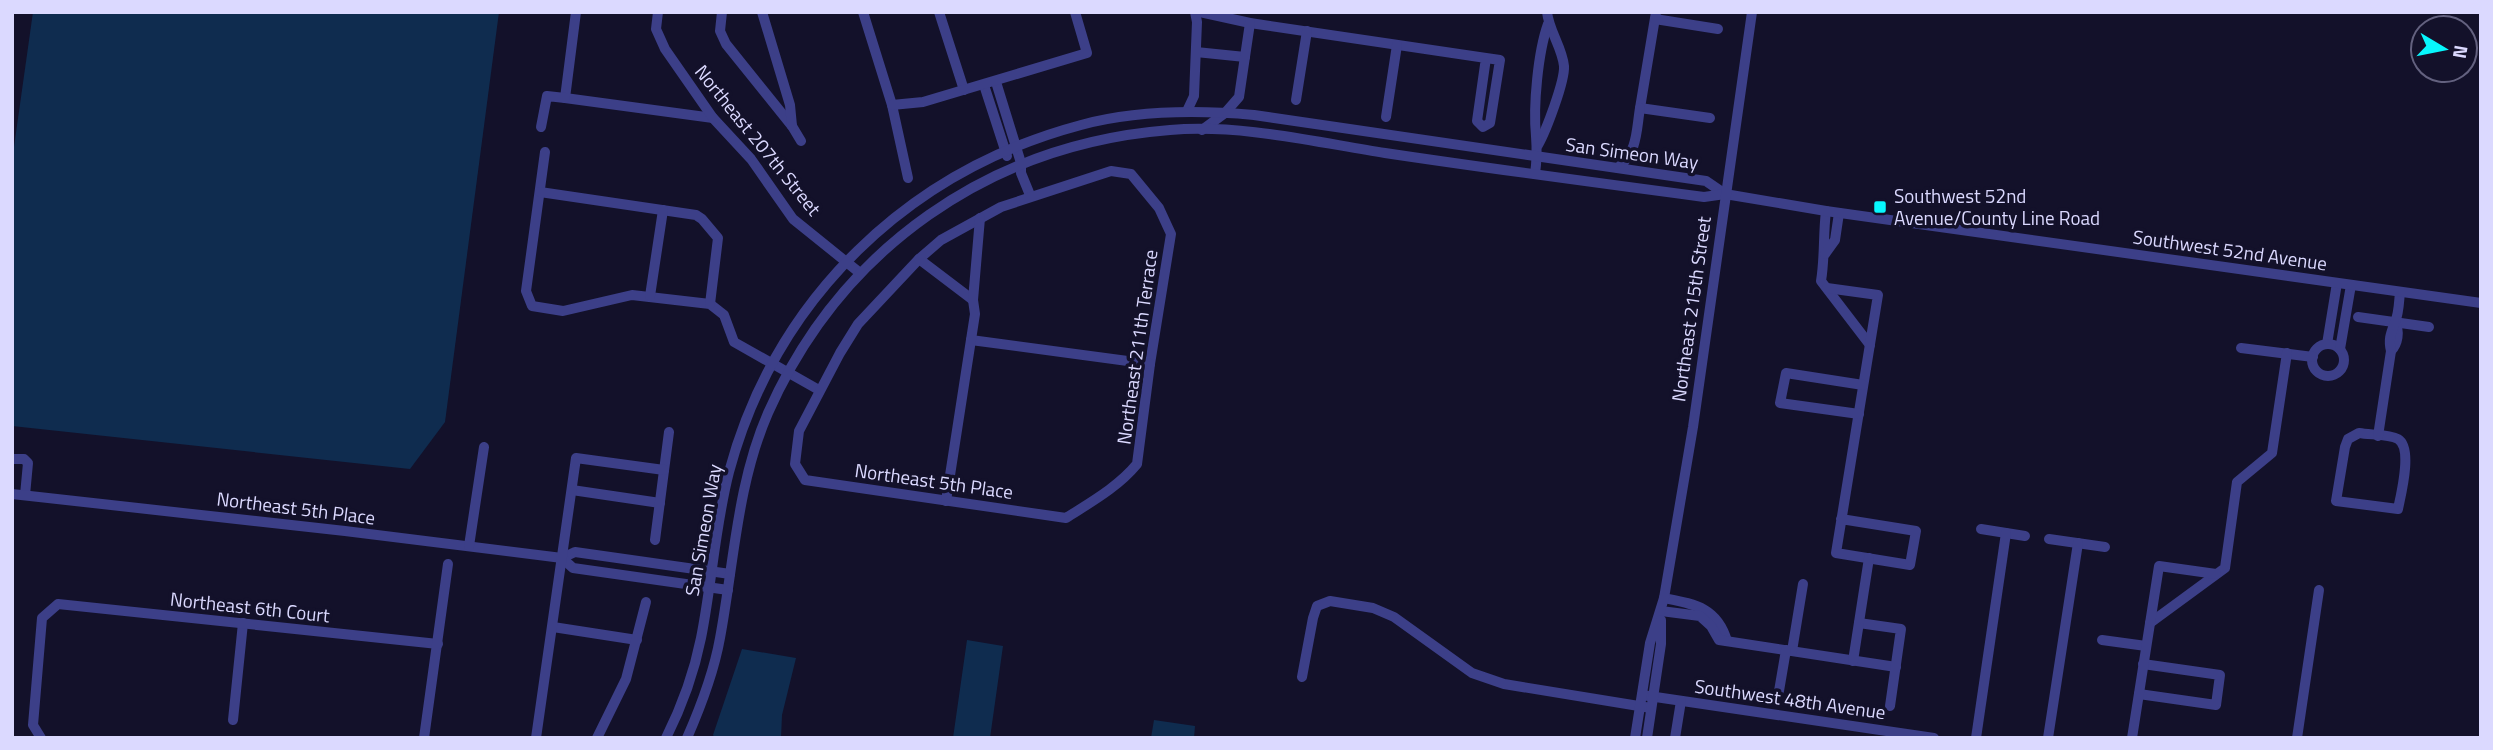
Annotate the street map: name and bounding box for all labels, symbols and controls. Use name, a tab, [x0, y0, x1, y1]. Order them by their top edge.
north arrow	[2409, 14, 2479, 84]
text: N	[2446, 43, 2477, 61]
street label: Northeast 207th Street	[688, 58, 829, 222]
street label: San Simeon Way	[1564, 129, 1700, 176]
place label: Southwest 52nd Avenue/County Line Road	[1894, 181, 2100, 232]
marker: Southwest 52nd Avenue/County Line Road	[1872, 199, 1888, 215]
street label: Northeast 215th Street	[1663, 214, 1718, 404]
street label: Southwest 52nd Avenue	[2131, 222, 2329, 278]
street label: Northeast 211th Terrace	[1108, 248, 1165, 446]
street label: Northeast 5th Place	[853, 455, 1015, 506]
street label: San Simeon Way	[677, 462, 728, 598]
street label: Northeast 5th Place	[215, 483, 377, 532]
street label: Northeast 6th Court	[169, 584, 332, 629]
street label: Southwest 48th Avenue	[1693, 671, 1887, 726]

